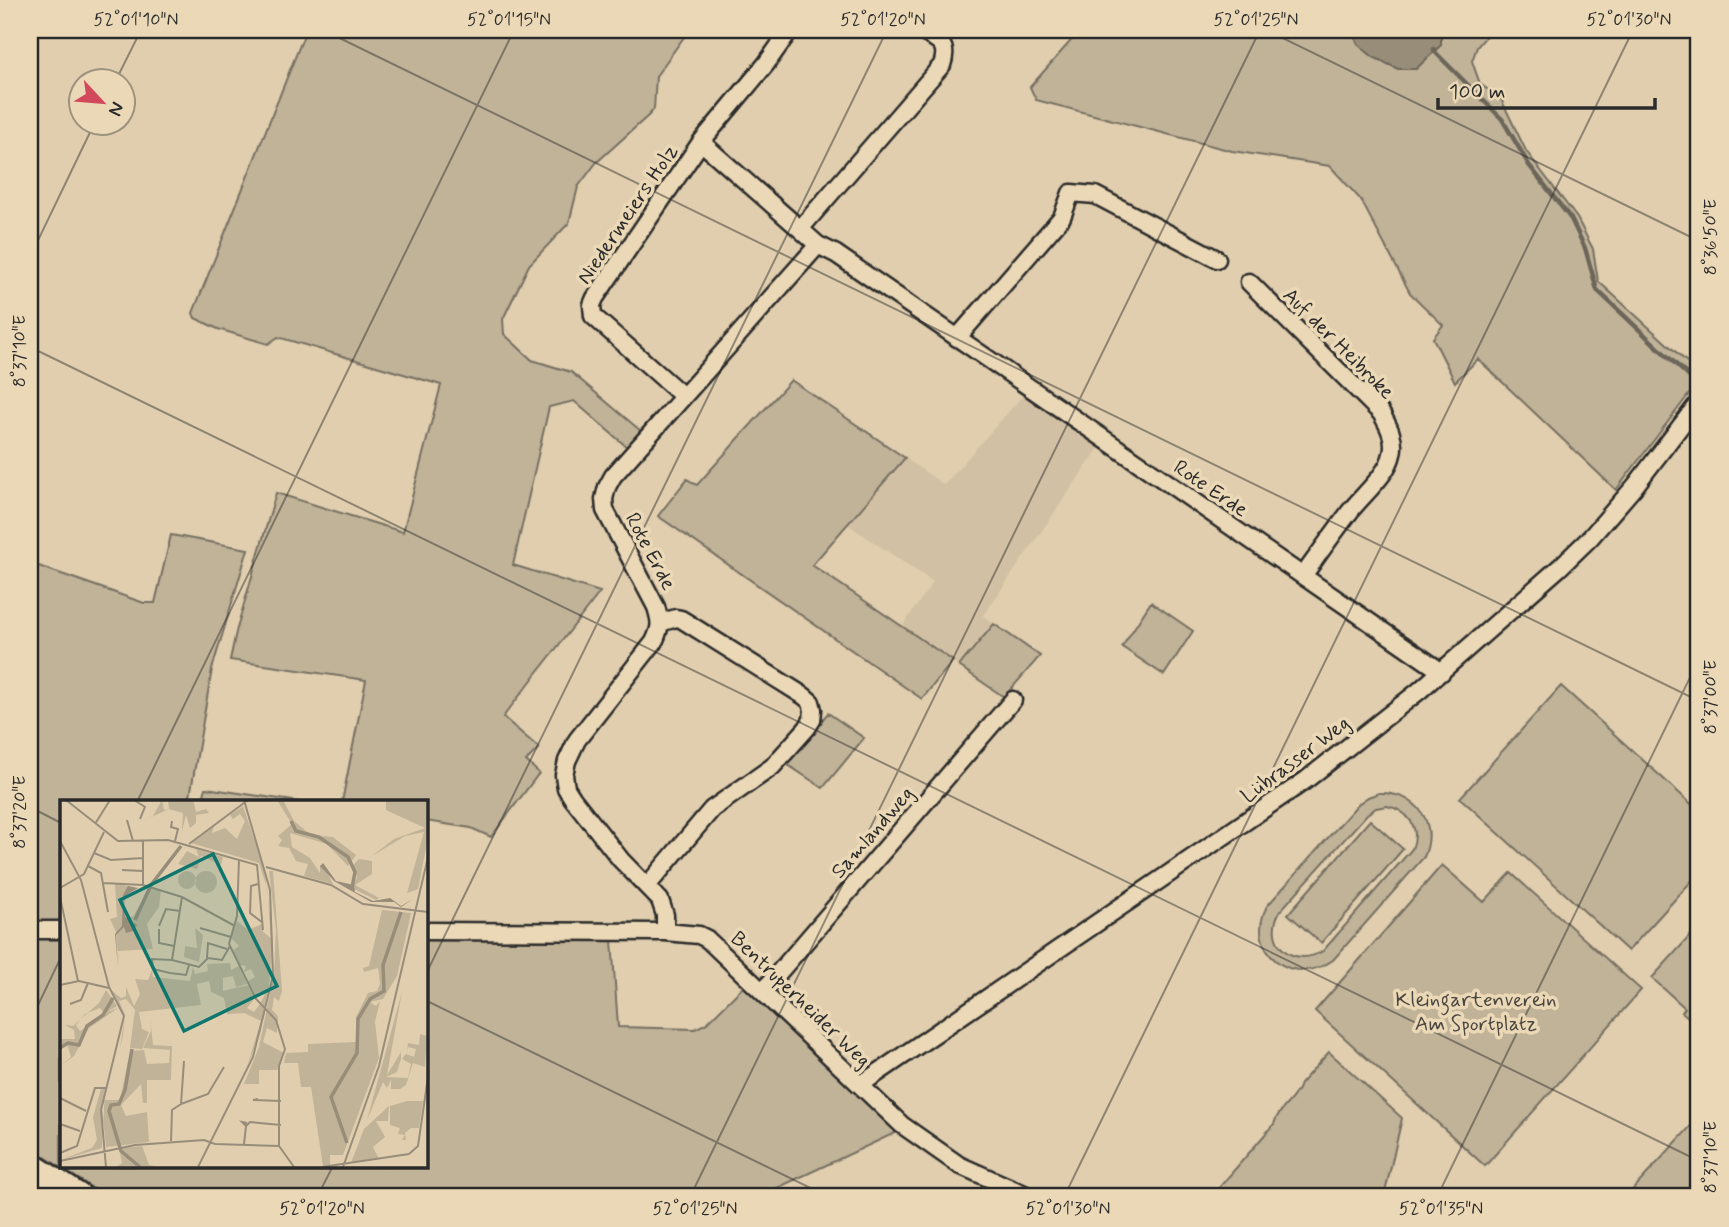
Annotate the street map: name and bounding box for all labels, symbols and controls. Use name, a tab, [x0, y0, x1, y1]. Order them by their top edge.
text: 52°01'10"N	[94, 8, 178, 32]
text: 52°01'15"N	[467, 8, 551, 32]
text: 52°01'20"N	[840, 8, 926, 32]
text: 52°01'25"N	[1214, 8, 1298, 32]
text: 52°01'30"N	[1587, 8, 1671, 32]
north arrow	[66, 66, 136, 136]
scale bar	[1438, 66, 1656, 110]
text: 100 m	[1449, 78, 1505, 106]
text: N	[102, 98, 130, 120]
street label: Niedermeiers Holz	[571, 139, 685, 290]
text: 8°36'50"E	[1699, 199, 1723, 275]
street label: Auf der Heibroke	[1276, 282, 1400, 406]
text: 8°37'10"E	[8, 315, 32, 387]
street label: Rote Erde	[1168, 454, 1253, 524]
street label: Rote Erde	[618, 508, 682, 595]
text: 8°37'00"E	[1699, 660, 1723, 734]
street label: Lübrasser Weg	[1235, 710, 1356, 810]
text: 8°37'20"E	[8, 775, 32, 849]
street label: Samlandweg	[825, 781, 921, 885]
inset map	[60, 800, 427, 1168]
street label: Bentruperheider Weg	[724, 925, 877, 1074]
park label: Kleingartenverein Am Sportplatz	[1395, 986, 1557, 1038]
text: 8°37'10"E	[1699, 1121, 1723, 1193]
text: 52°01'20"N	[279, 1197, 365, 1221]
text: 52°01'25"N	[653, 1197, 737, 1221]
text: 52°01'30"N	[1026, 1197, 1110, 1221]
text: 52°01'35"N	[1399, 1197, 1483, 1221]

